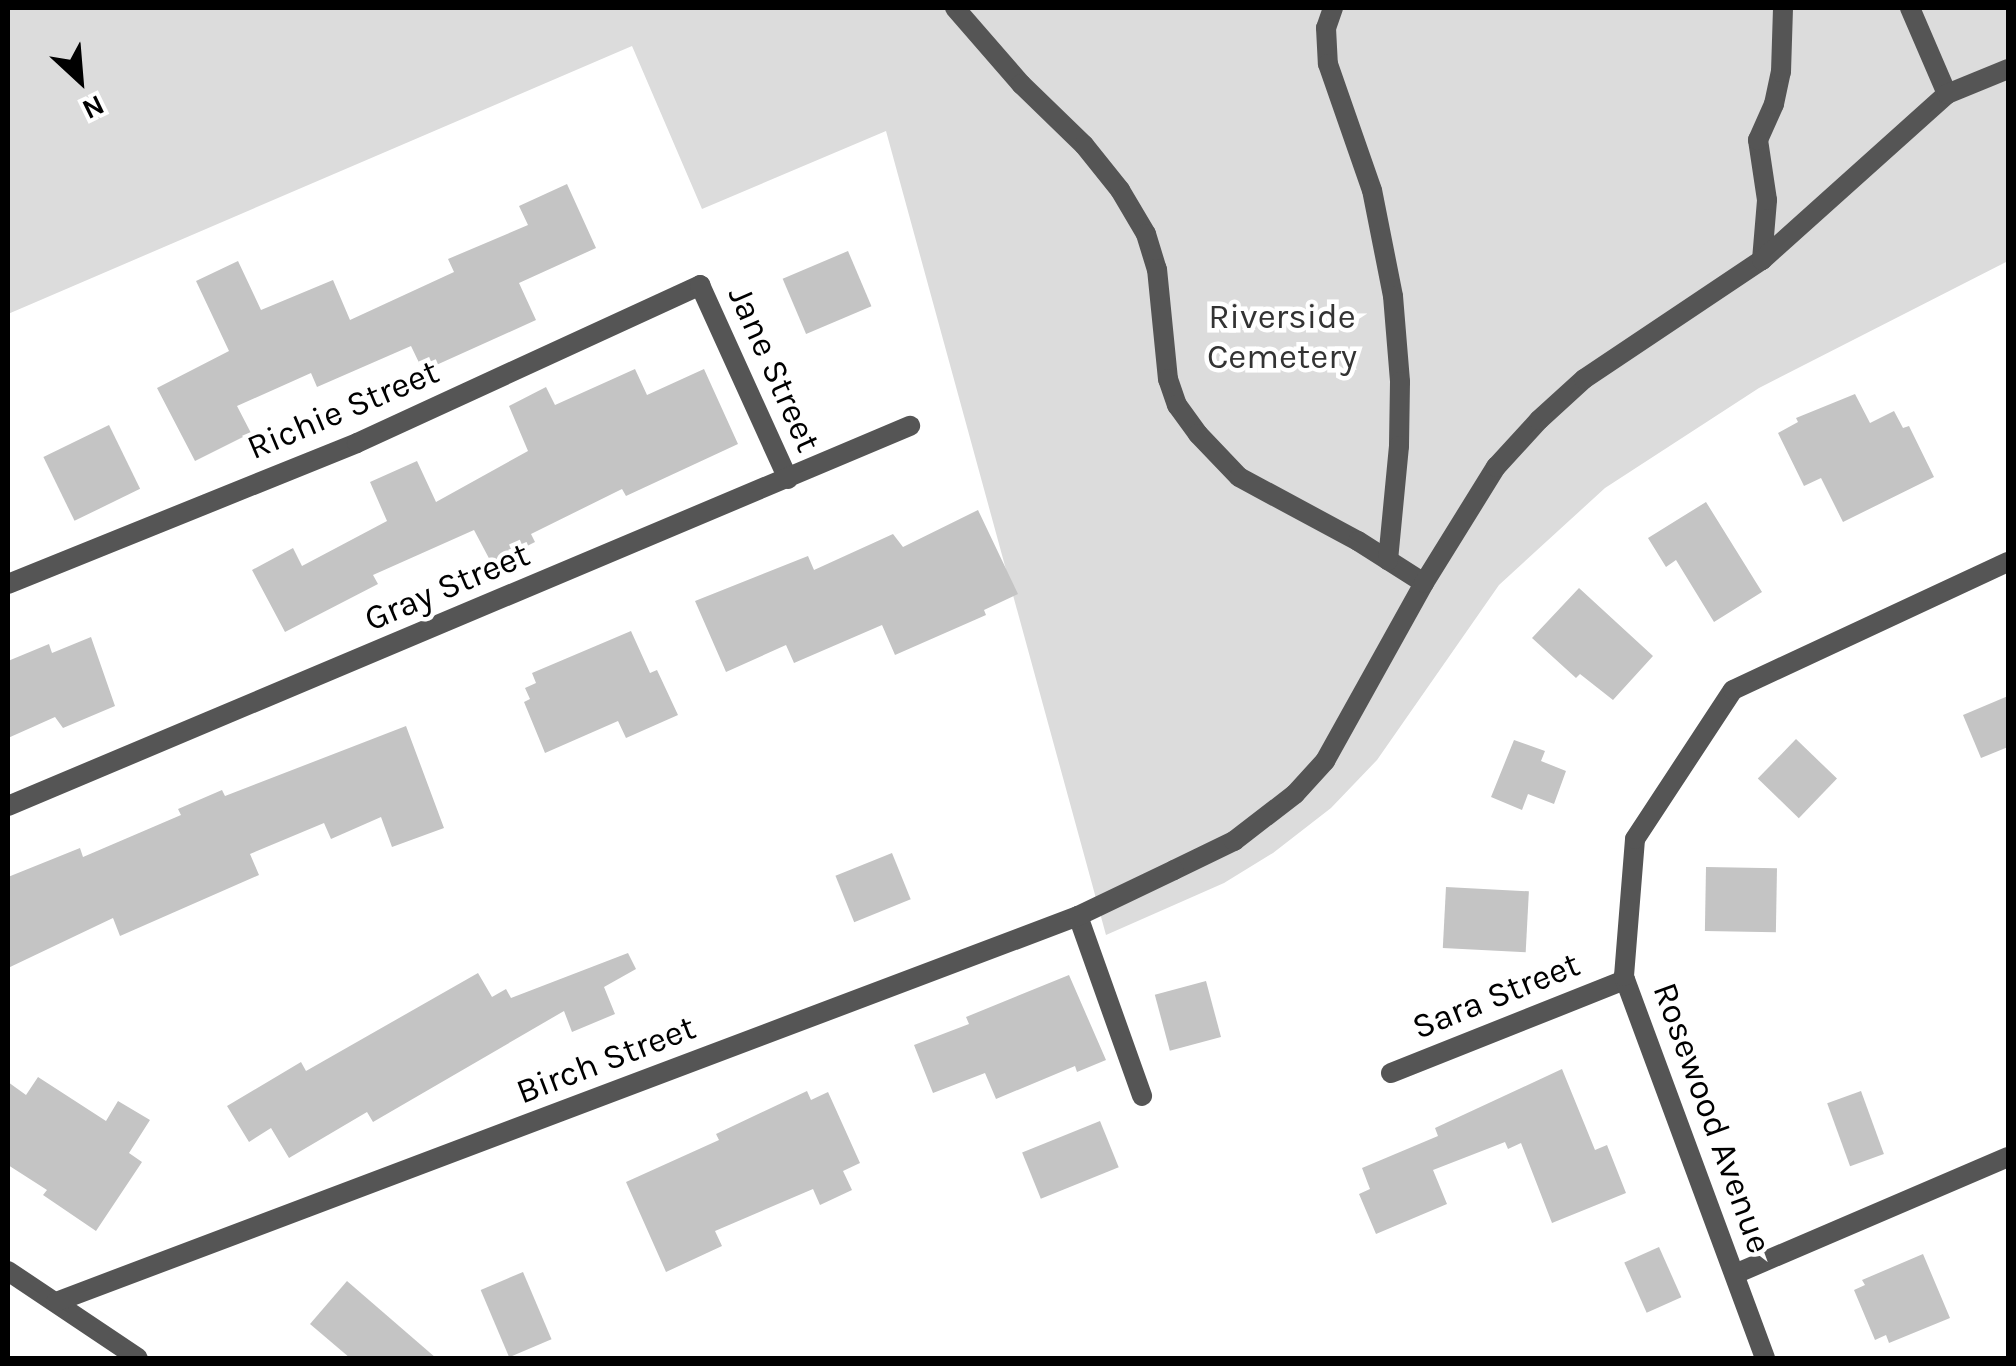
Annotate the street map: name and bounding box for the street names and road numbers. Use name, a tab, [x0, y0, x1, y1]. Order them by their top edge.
street label: Jane Street	[719, 280, 829, 458]
street label: Richie Street	[241, 351, 445, 469]
street label: Gray Street	[358, 533, 536, 641]
street label: Sara Street	[1406, 943, 1586, 1049]
street label: Rosewood Avenue	[1644, 977, 1780, 1259]
street label: Birch Street	[511, 1007, 701, 1113]

